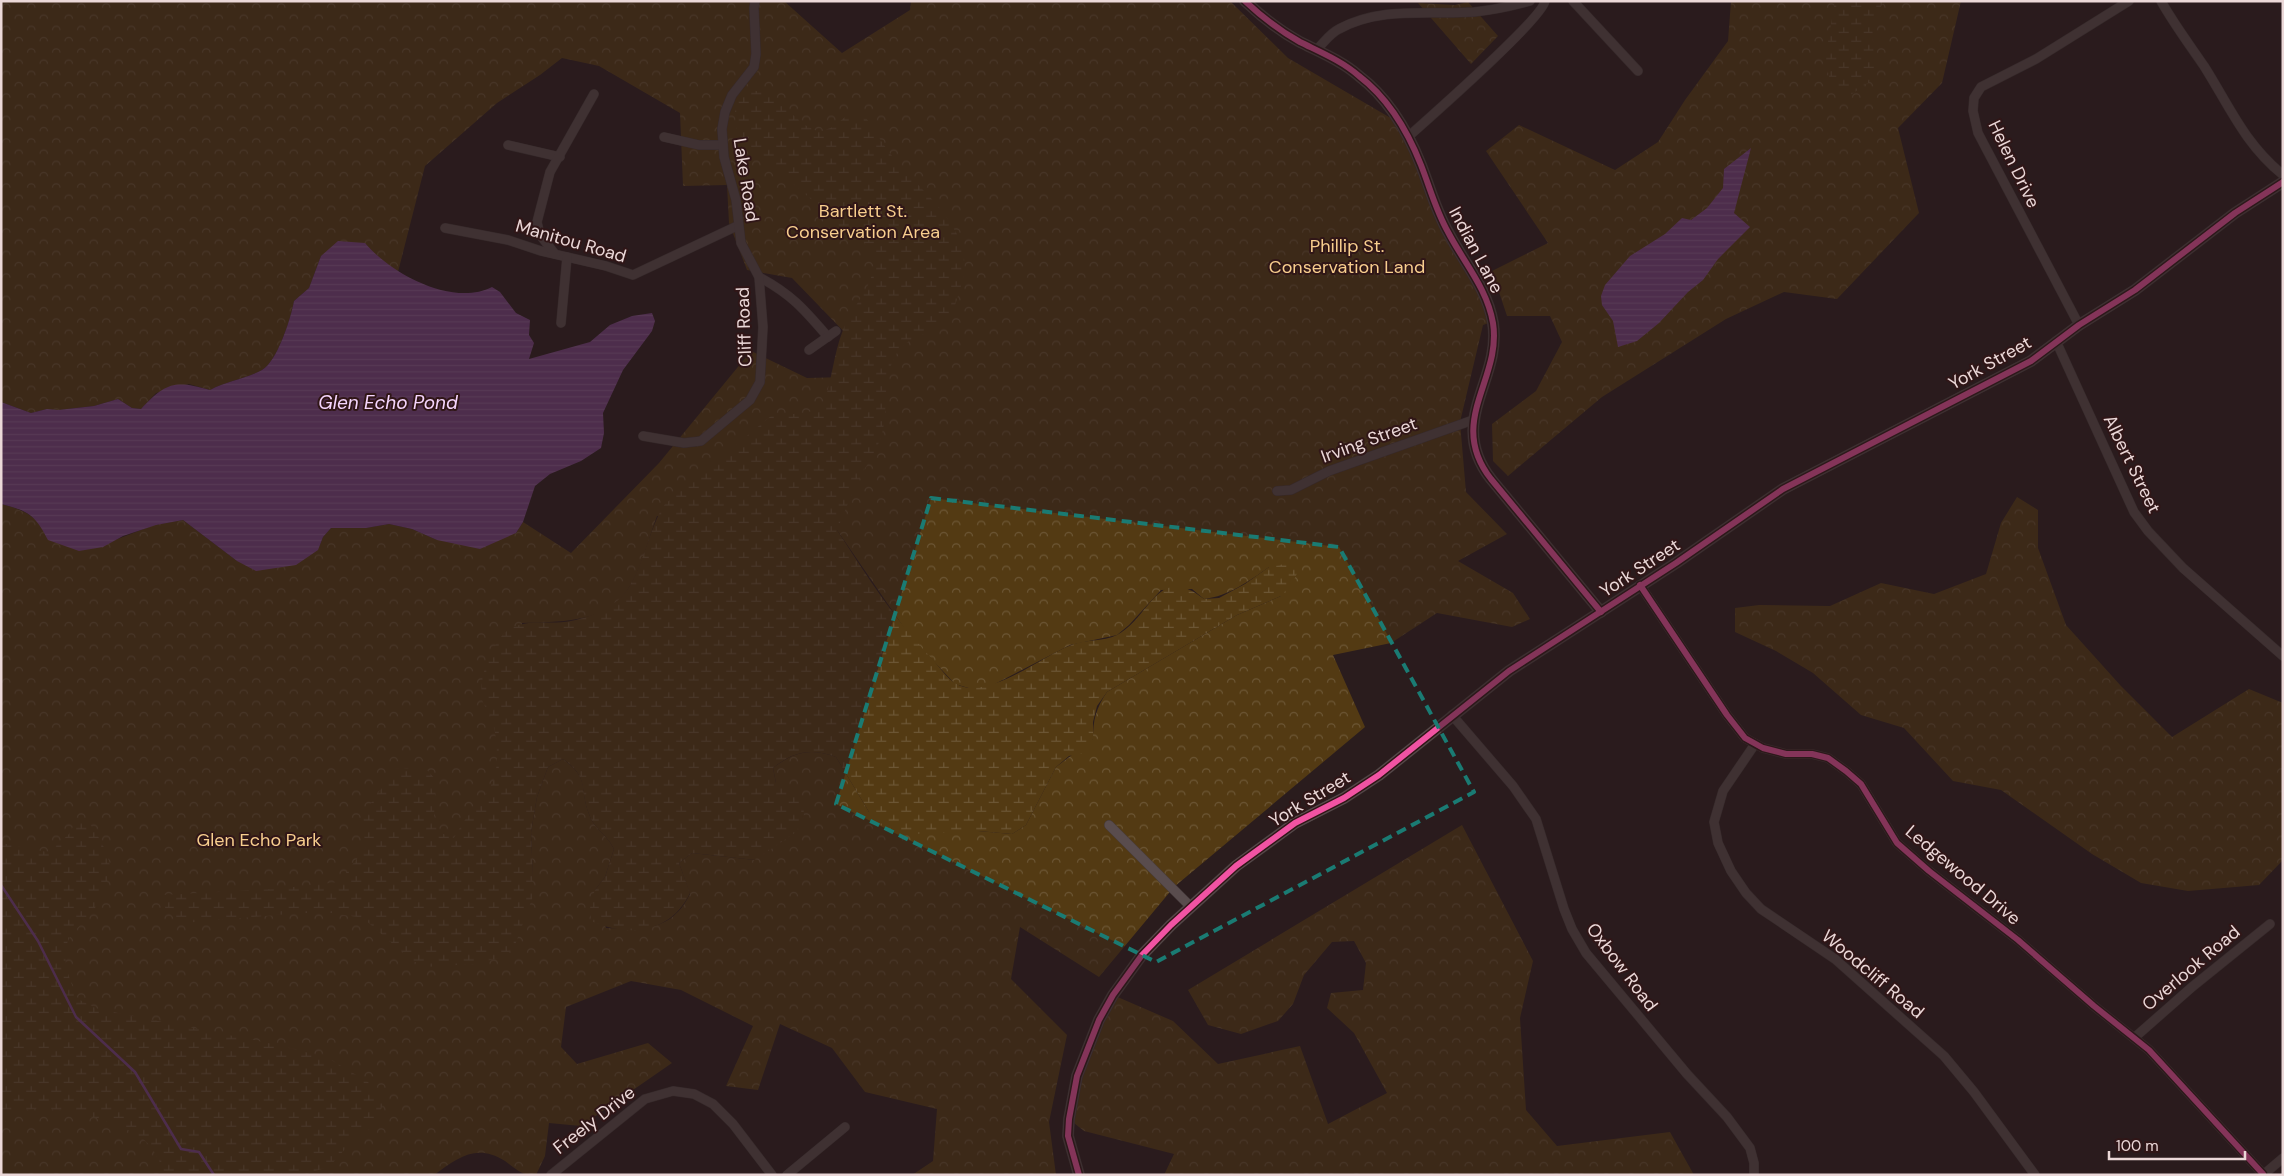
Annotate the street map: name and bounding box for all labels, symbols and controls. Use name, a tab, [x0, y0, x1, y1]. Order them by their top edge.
street label: Helen Drive	[1983, 116, 2045, 212]
street label: Lake Road	[728, 136, 764, 224]
park label: Bartlett St. Conservation Area	[786, 199, 940, 244]
street label: Indian Lane	[1443, 202, 1509, 298]
street label: Manitou Road	[513, 214, 629, 268]
park label: Phillip St. Conservation Land	[1269, 234, 1425, 279]
street label: Cliff Road	[731, 287, 757, 367]
street label: York Street	[1944, 330, 2036, 396]
water label: Glen Echo Pond	[318, 390, 459, 415]
street label: Irving Street	[1318, 411, 1420, 469]
street label: Albert Street	[2098, 411, 2166, 517]
street label: York Street	[1595, 533, 1685, 603]
street label: York Street	[1265, 765, 1355, 833]
street label: Ledgewood Drive	[1900, 820, 2026, 930]
park label: Glen Echo Park	[197, 828, 321, 852]
street label: Oxbow Road	[1581, 918, 1663, 1016]
street label: Overlook Road	[2137, 920, 2245, 1016]
street label: Woodcliff Road	[1817, 924, 1929, 1024]
street label: Freely Drive	[548, 1080, 640, 1160]
scale bar	[2109, 1128, 2245, 1160]
text: 100 m	[2116, 1136, 2159, 1156]

